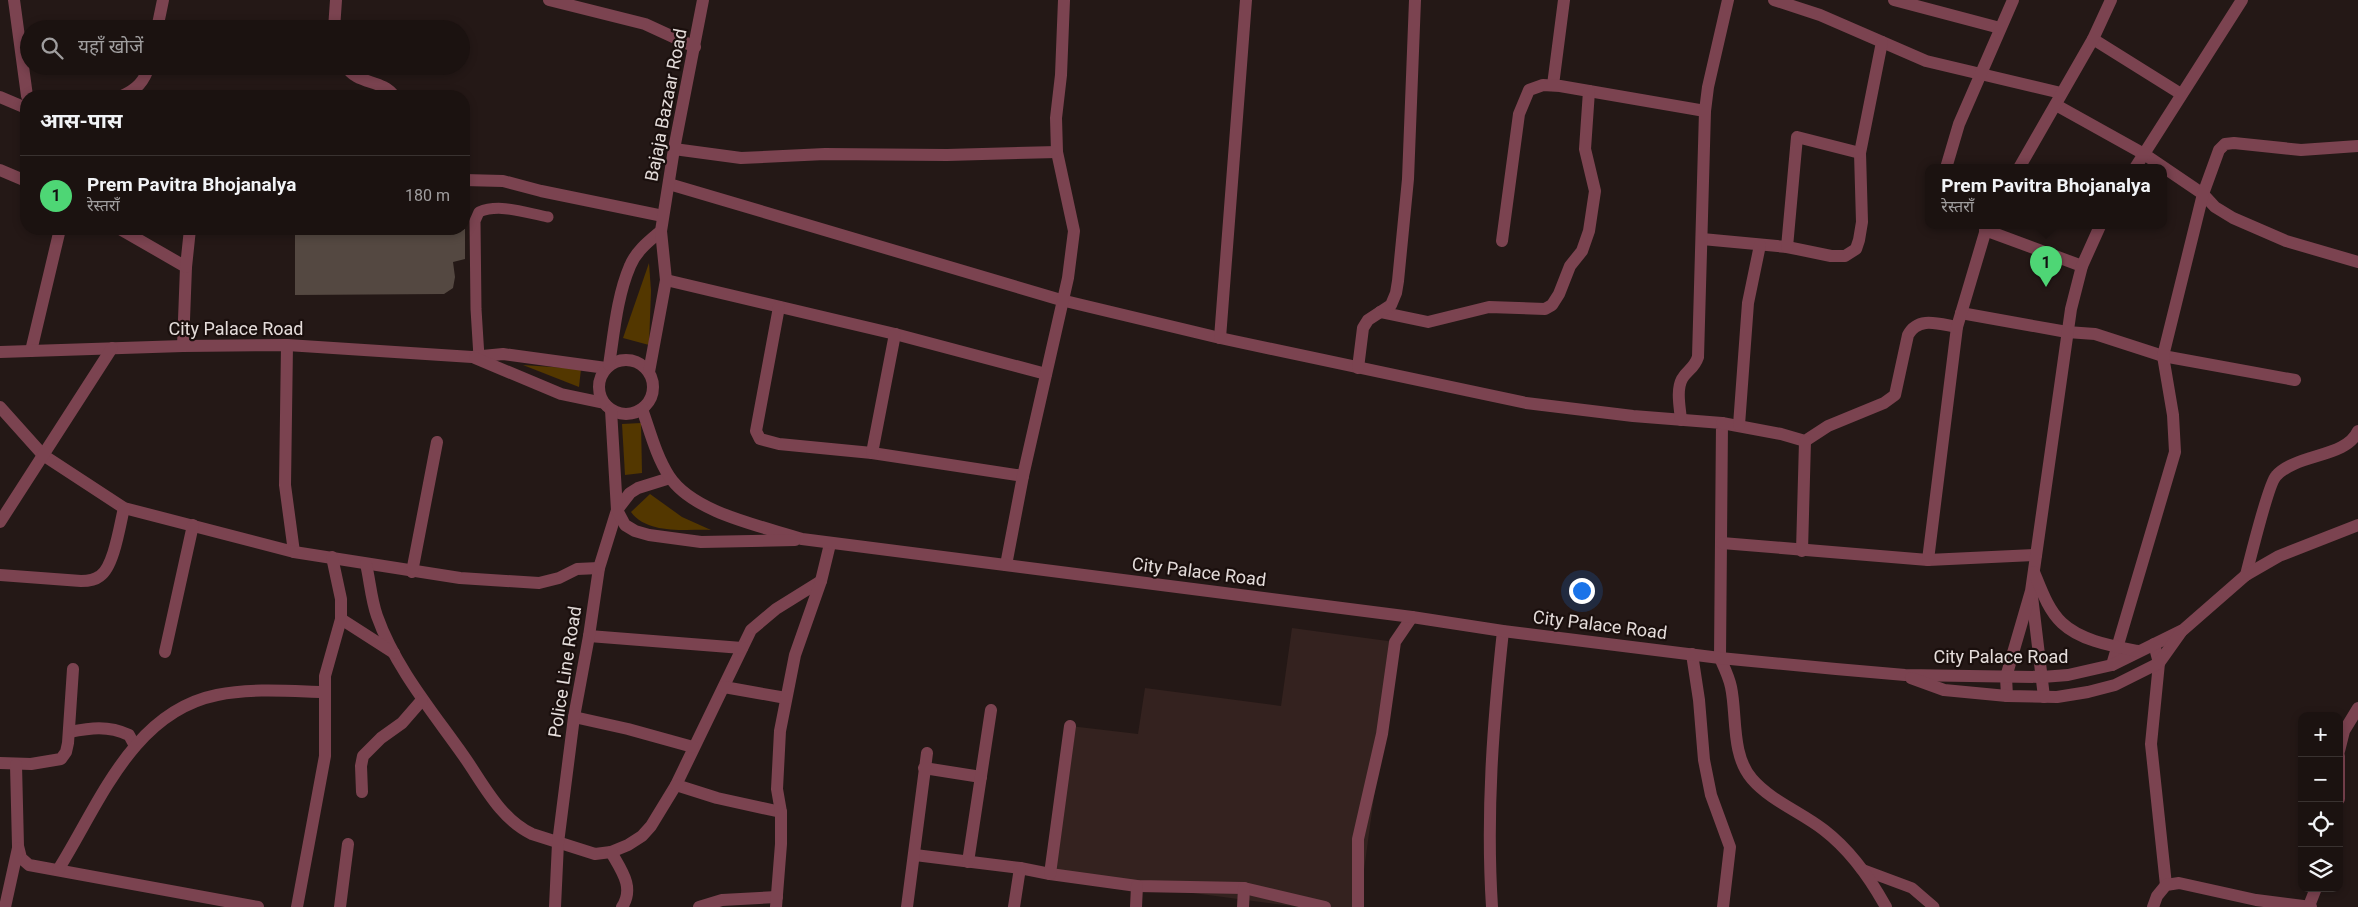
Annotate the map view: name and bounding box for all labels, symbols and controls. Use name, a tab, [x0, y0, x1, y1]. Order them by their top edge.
search box	[20, 20, 470, 75]
street label: Bajaja Bazaar Road	[640, 27, 691, 183]
icon: search	[38, 34, 66, 62]
text: यहाँ खोजें	[78, 35, 143, 58]
text: आस-पास	[40, 109, 122, 133]
popup	[1925, 164, 2167, 229]
text: Prem Pavitra Bhojanalya	[87, 173, 296, 196]
text: Prem Pavitra Bhojanalya	[1941, 174, 2151, 197]
text: 1	[51, 186, 61, 205]
text: 180 m	[405, 186, 450, 205]
text: रेस्तराँ	[87, 196, 120, 215]
text: रेस्तराँ	[1941, 197, 1974, 216]
pin: 1	[2030, 246, 2062, 287]
street label: City Palace Road	[169, 318, 303, 339]
street label: City Palace Road	[1131, 553, 1267, 590]
your location	[1569, 578, 1595, 604]
street label: Police Line Road	[544, 605, 585, 739]
street label: City Palace Road	[1532, 606, 1668, 643]
street label: City Palace Road	[1934, 646, 2068, 667]
map controls	[2298, 712, 2343, 892]
button: +	[2298, 712, 2343, 757]
button: −	[2298, 757, 2343, 802]
button: locate	[2298, 802, 2343, 847]
button: layers	[2298, 847, 2343, 892]

